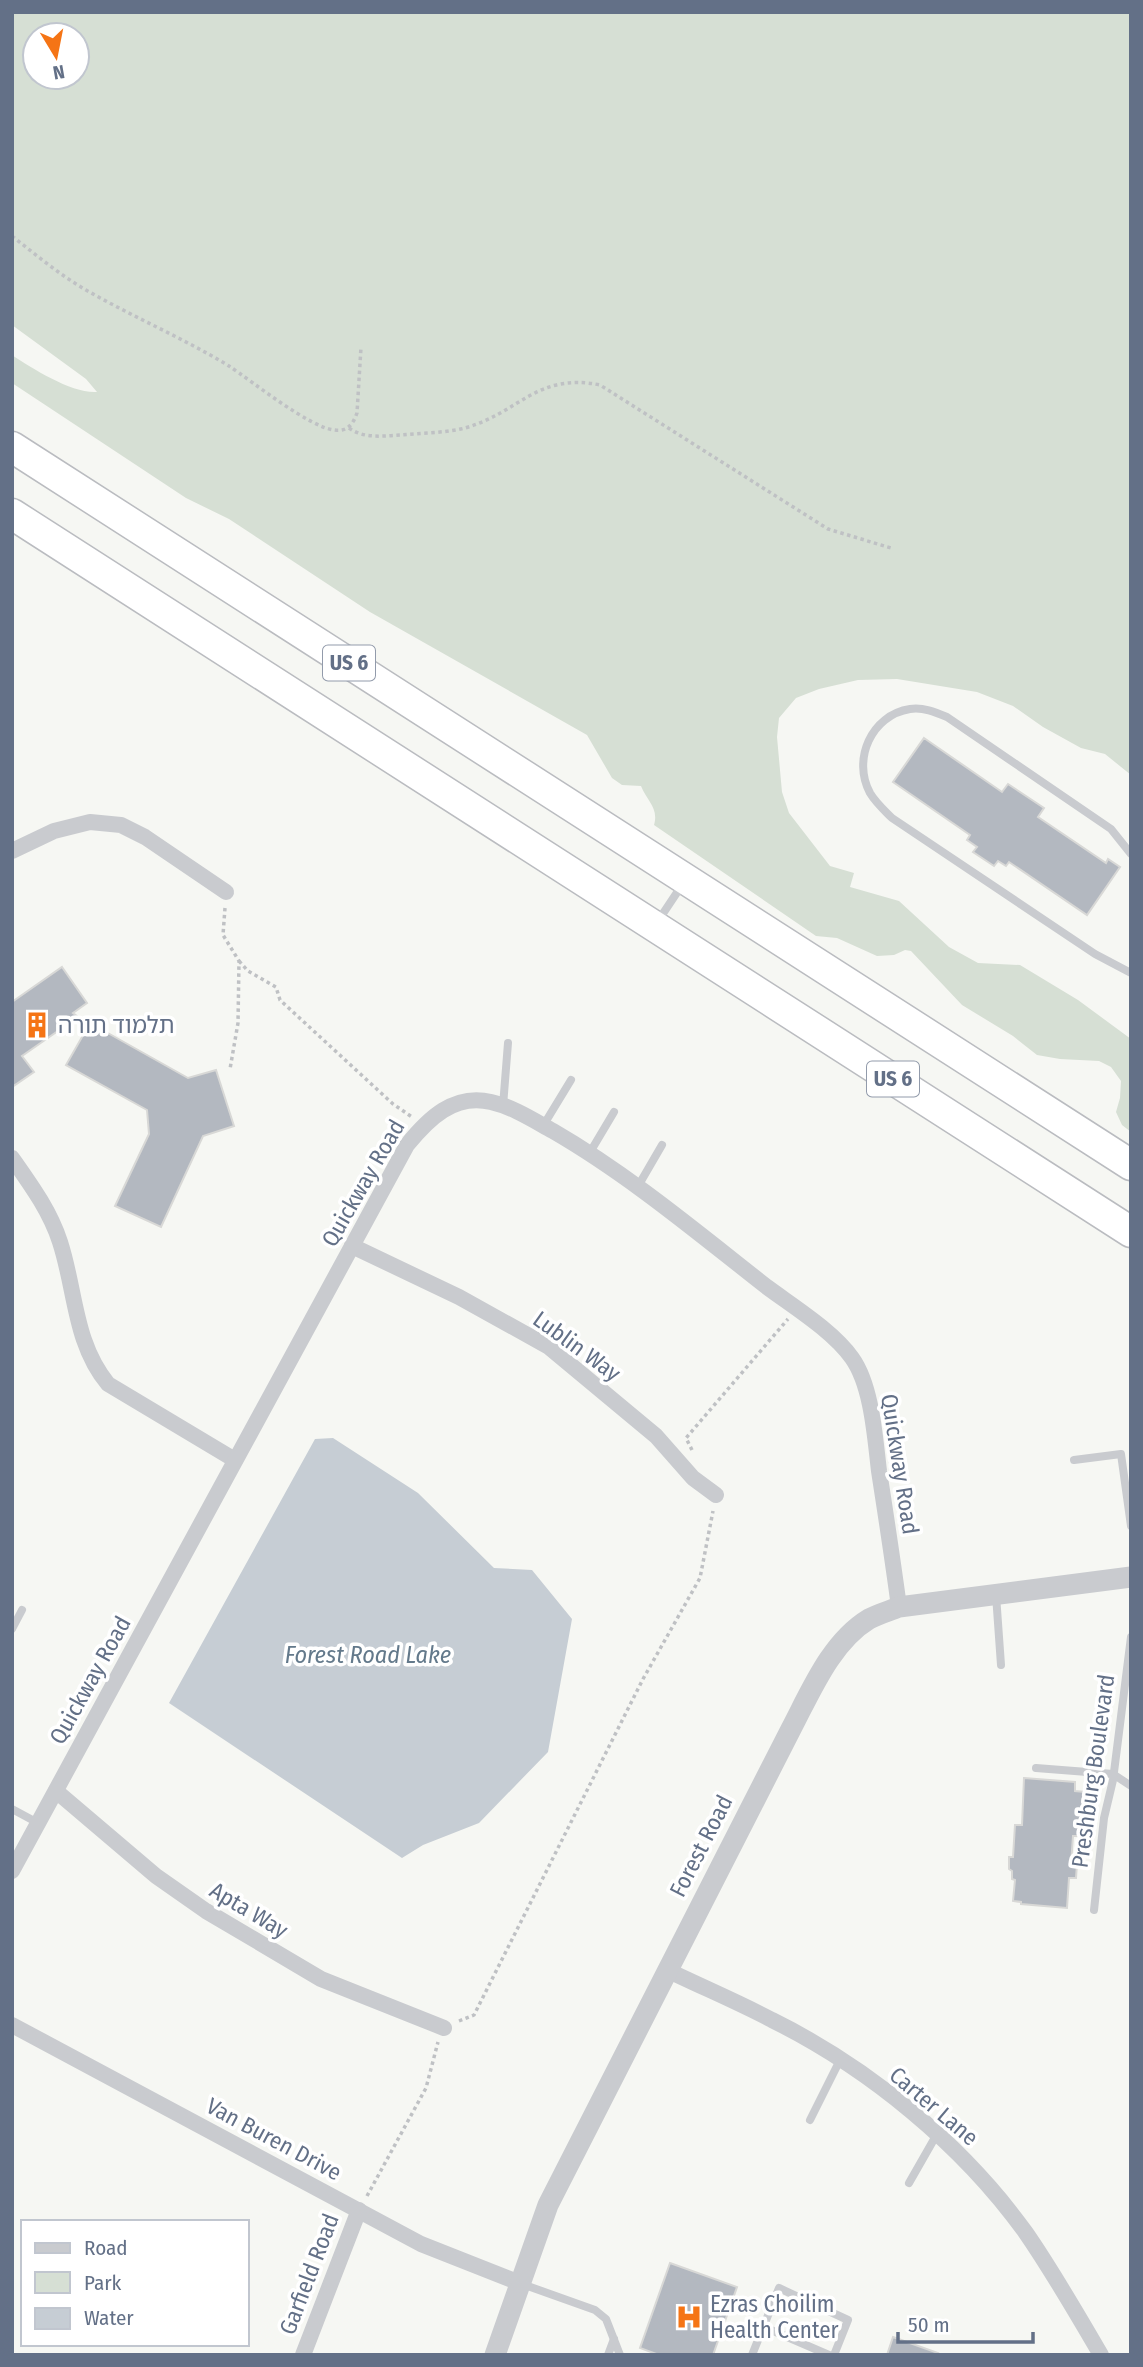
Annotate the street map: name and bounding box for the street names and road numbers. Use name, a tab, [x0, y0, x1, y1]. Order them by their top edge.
road number: US 6	[323, 646, 375, 680]
road number: US 6	[867, 1062, 919, 1096]
street label: Quickway Road	[315, 1115, 411, 1251]
street label: Lublin Way	[528, 1305, 627, 1388]
street label: Quickway Road	[875, 1392, 925, 1536]
street label: Quickway Road	[43, 1611, 137, 1749]
street label: Preshburg Boulevard	[1066, 1672, 1120, 1870]
street label: Forest Road	[663, 1790, 739, 1902]
street label: Apta Way	[205, 1876, 294, 1945]
street label: Carter Lane	[884, 2061, 984, 2151]
street label: Van Buren Drive	[202, 2092, 346, 2186]
street label: Garfield Road	[273, 2210, 345, 2338]

